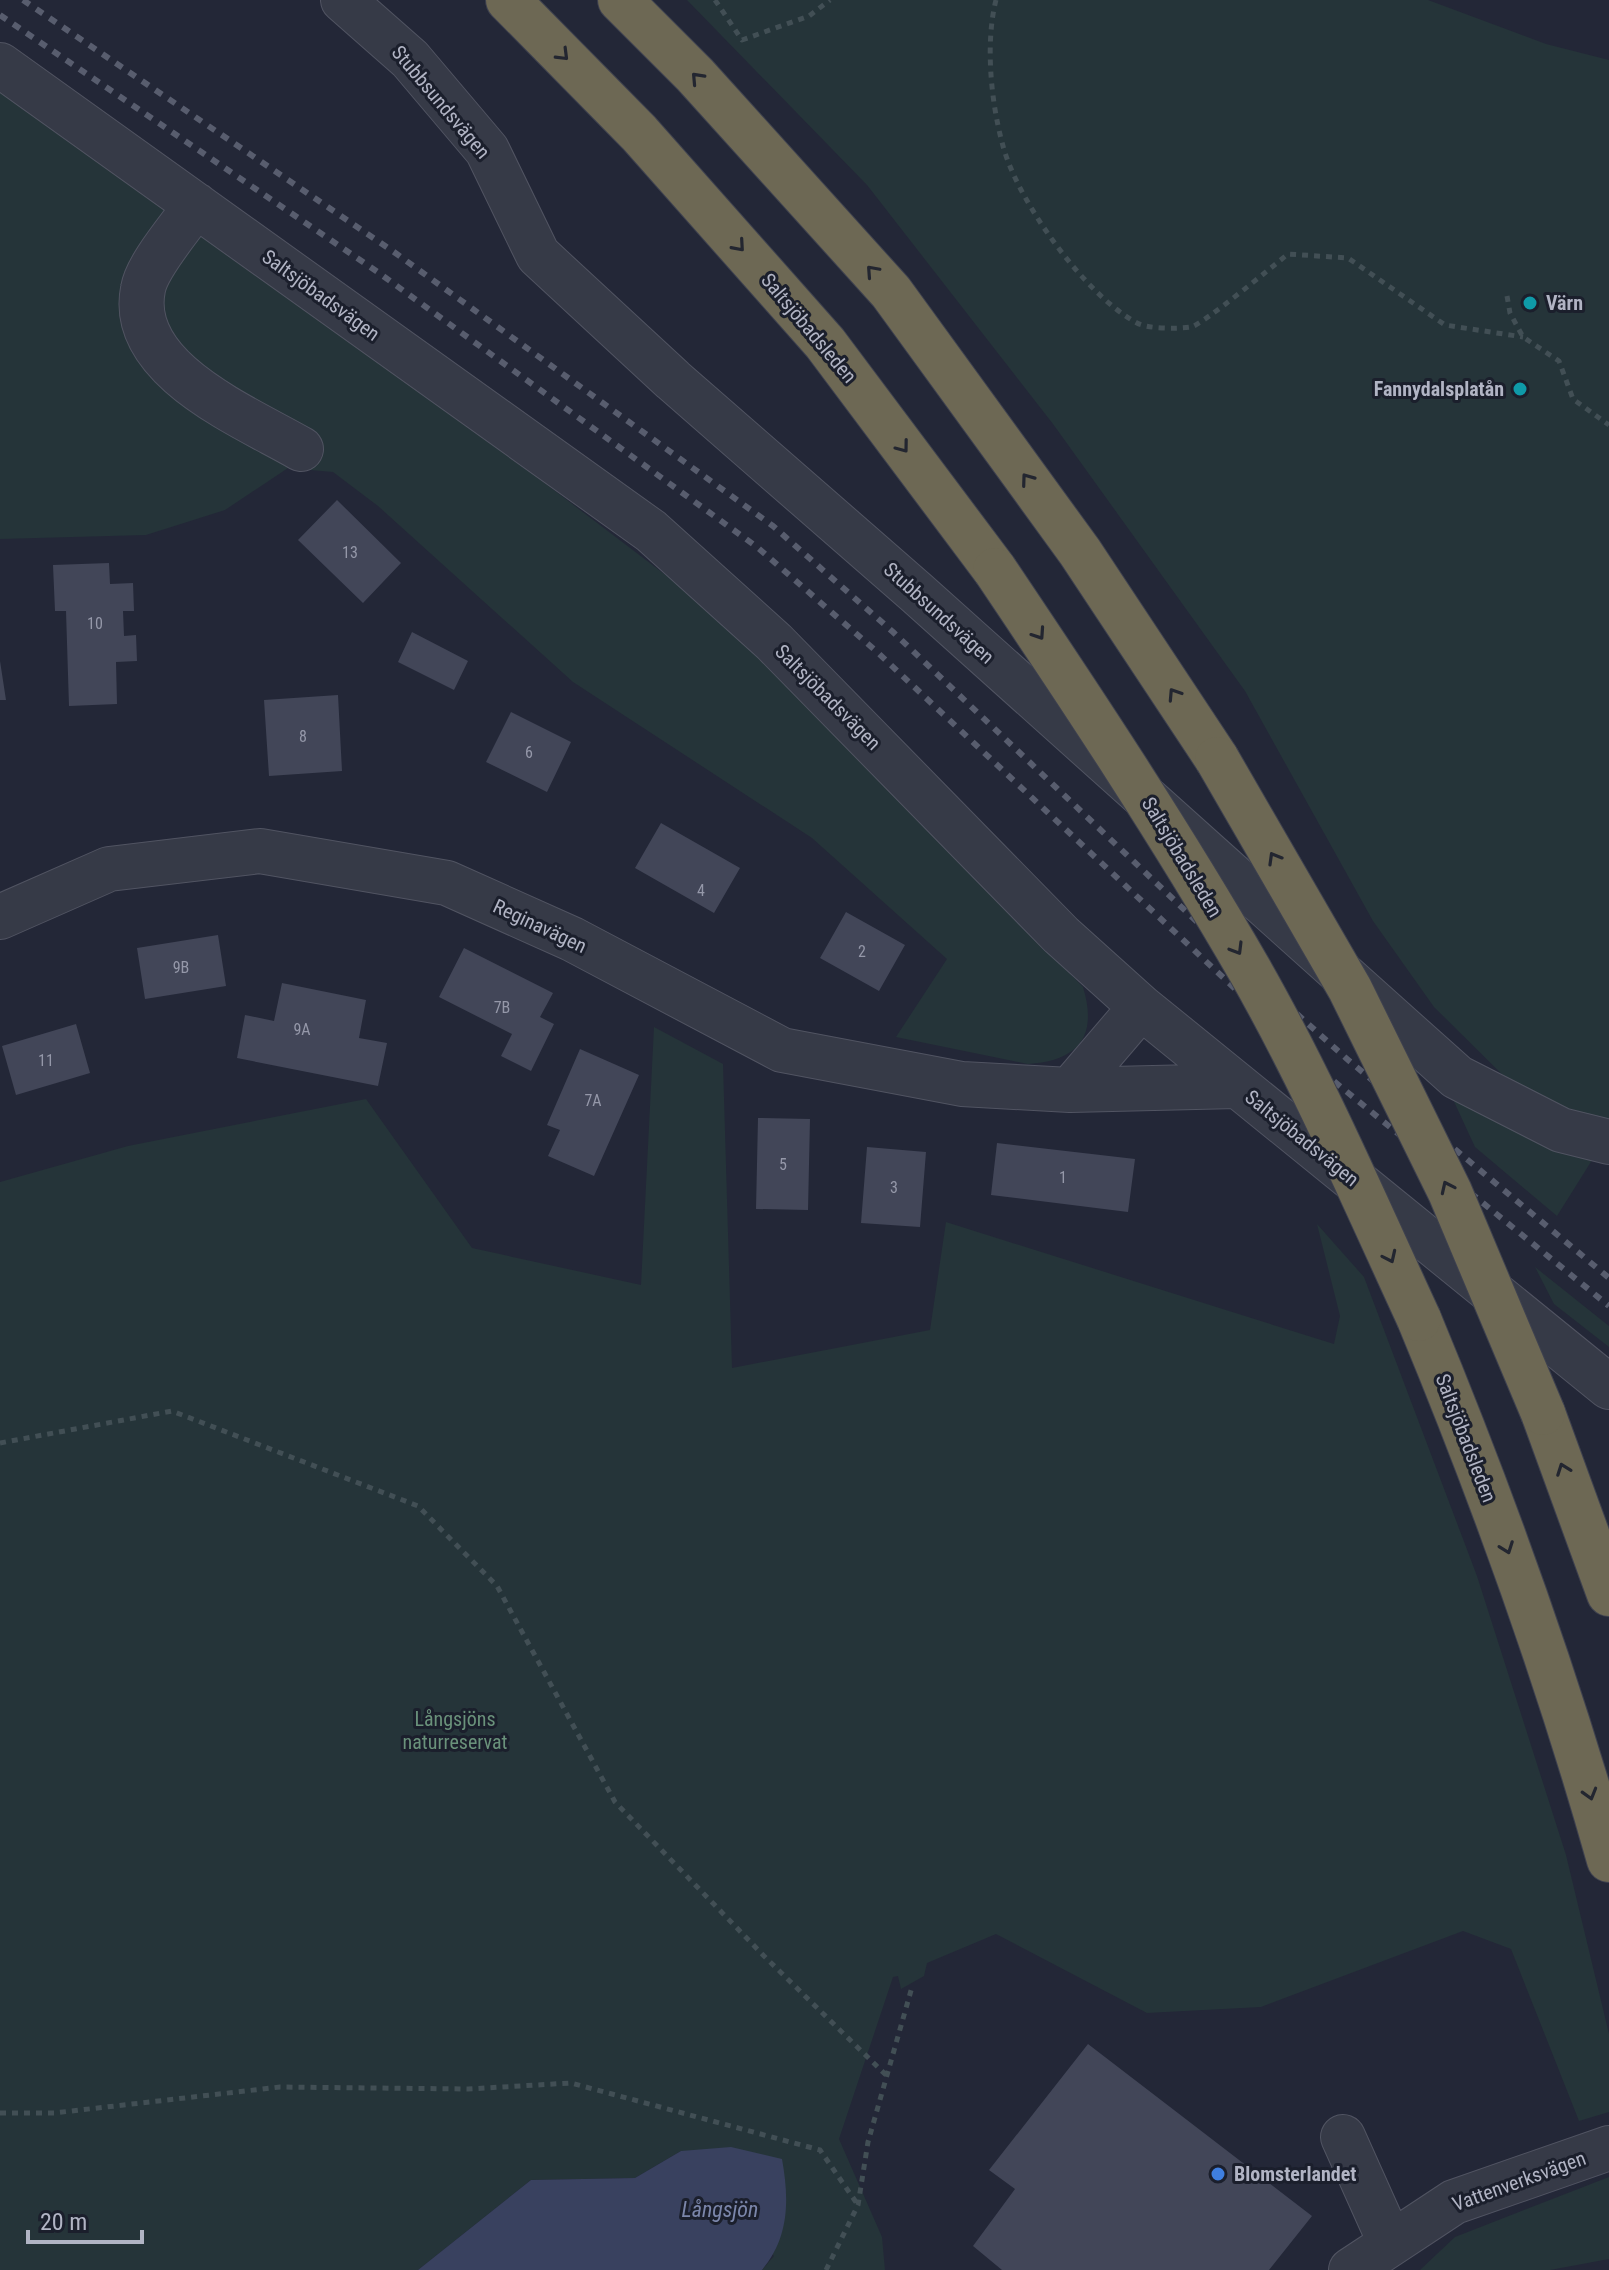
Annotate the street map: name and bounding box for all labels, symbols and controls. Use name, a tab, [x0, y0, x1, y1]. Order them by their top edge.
street label: Stubbsundsvägen	[387, 41, 495, 163]
one-way arrow	[553, 46, 568, 60]
one-way arrow	[693, 73, 707, 88]
one-way arrow	[729, 237, 744, 252]
street label: Saltsjöbadsvägen	[258, 244, 384, 346]
one-way arrow	[867, 266, 881, 281]
street label: Saltsjöbadsleden	[756, 268, 862, 388]
place label: Värn	[1546, 291, 1583, 315]
marker: Värn	[1521, 294, 1539, 312]
place label: Fannydalsplatån	[1374, 377, 1504, 401]
marker: Fannydalsplatån	[1511, 380, 1529, 398]
one-way arrow	[894, 439, 908, 453]
one-way arrow	[1022, 474, 1037, 488]
house number: 13	[342, 543, 358, 562]
street label: Stubbsundsvägen	[879, 557, 999, 669]
house number: 10	[87, 614, 103, 633]
one-way arrow	[1029, 626, 1044, 640]
street label: Saltsjöbadsvägen	[770, 639, 886, 755]
one-way arrow	[1168, 688, 1183, 703]
house number: 8	[299, 727, 307, 746]
house number: 6	[525, 743, 533, 762]
street label: Saltsjöbadsleden	[1137, 793, 1227, 921]
one-way arrow	[1268, 852, 1284, 867]
house number: 4	[697, 881, 705, 900]
street label: Reginavägen	[489, 894, 591, 958]
one-way arrow	[1227, 940, 1243, 955]
house number: 2	[858, 942, 866, 961]
house number: 9B	[173, 958, 189, 977]
house number: 7B	[494, 998, 510, 1017]
house number: 9A	[293, 1020, 311, 1039]
house number: 11	[38, 1051, 54, 1070]
street label: Saltsjöbadsvägen	[1240, 1085, 1364, 1191]
house number: 7A	[584, 1091, 602, 1110]
house number: 5	[779, 1155, 787, 1174]
house number: 1	[1059, 1168, 1067, 1187]
house number: 3	[890, 1178, 898, 1197]
one-way arrow	[1441, 1180, 1457, 1195]
one-way arrow	[1380, 1249, 1396, 1263]
street label: Saltsjöbadsleden	[1431, 1370, 1501, 1506]
one-way arrow	[1556, 1462, 1573, 1476]
one-way arrow	[1497, 1540, 1514, 1554]
park label: Långsjöns naturreservat	[403, 1707, 508, 1754]
one-way arrow	[1581, 1787, 1598, 1801]
street label: Vattenverksvägen	[1449, 2146, 1589, 2216]
place label: Blomsterlandet	[1234, 2162, 1356, 2186]
marker: Blomsterlandet	[1209, 2165, 1227, 2183]
scale bar	[28, 2194, 142, 2244]
water label: Långsjön	[682, 2197, 758, 2222]
text: 20 m	[40, 2208, 87, 2236]

